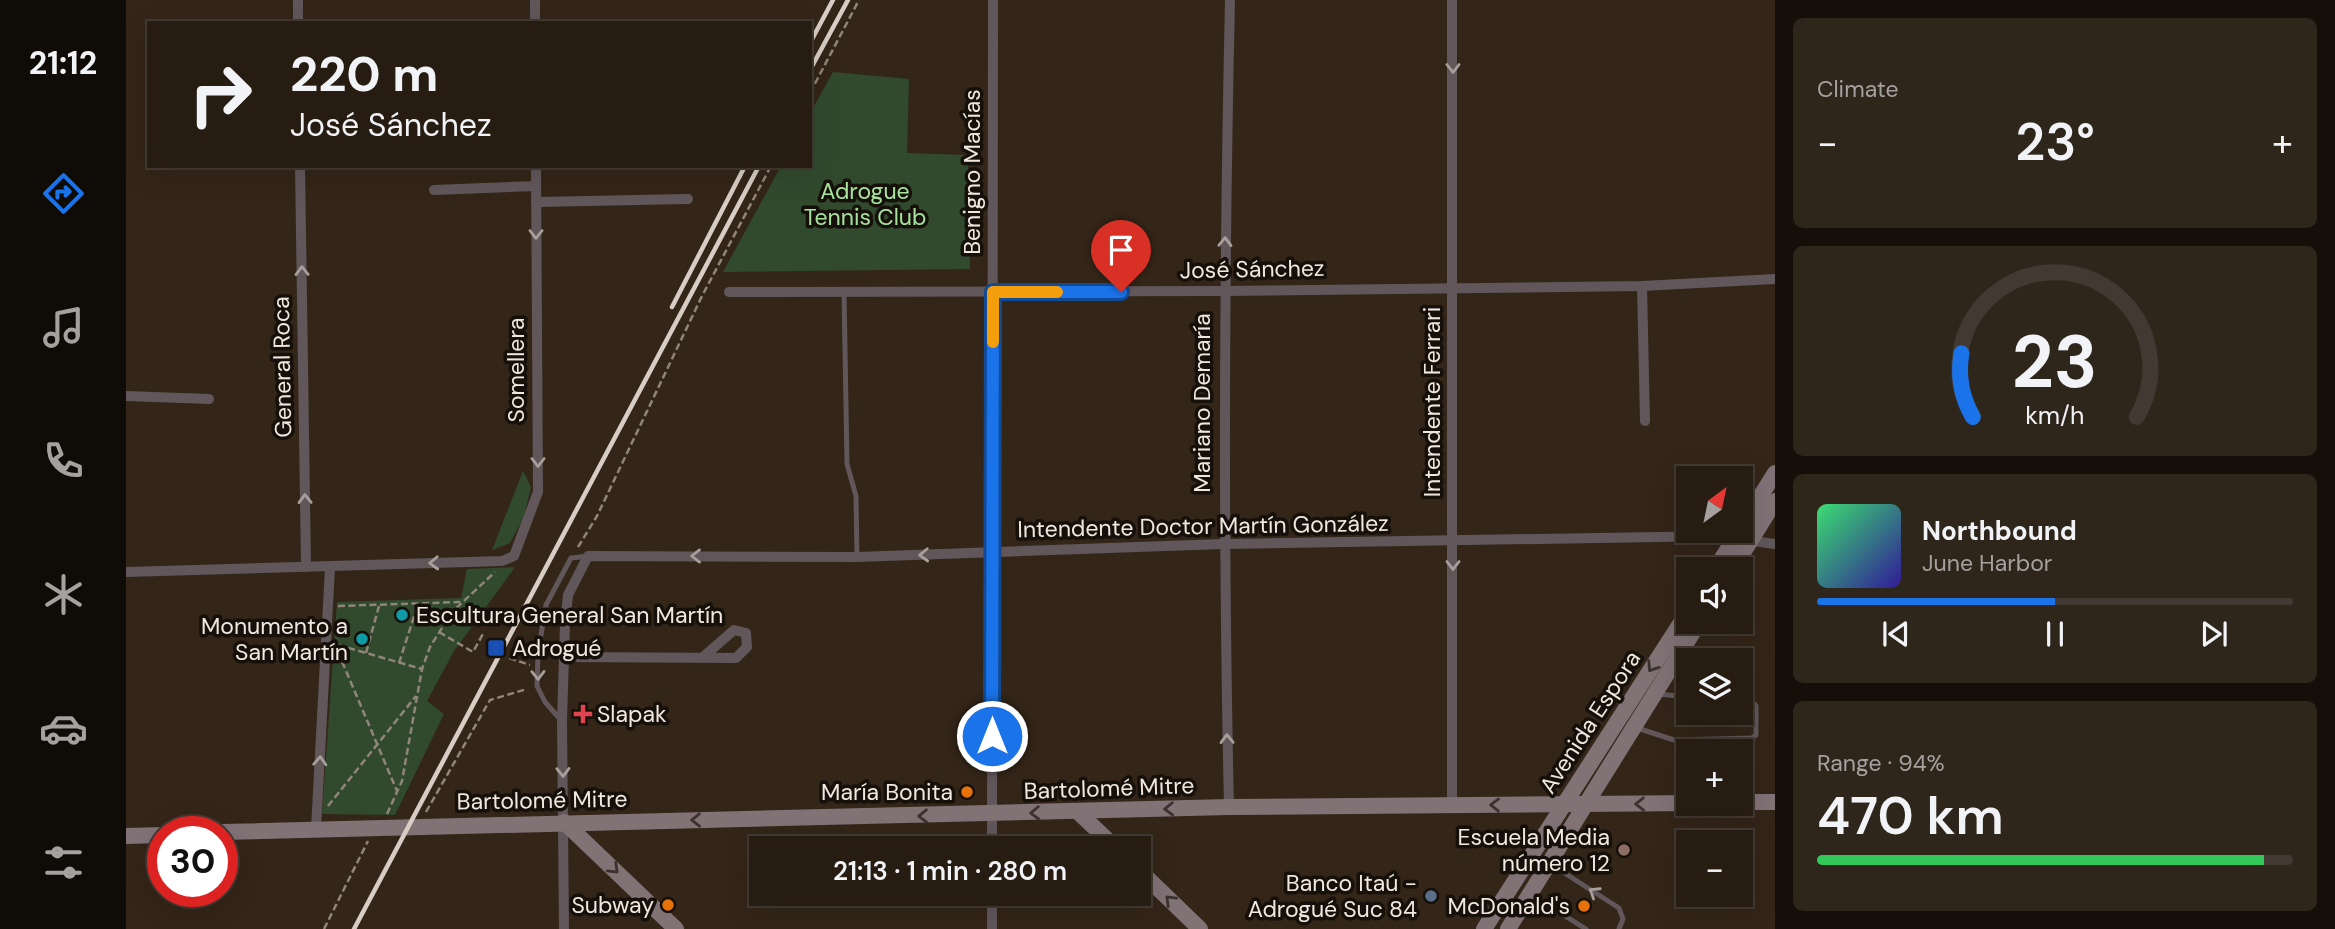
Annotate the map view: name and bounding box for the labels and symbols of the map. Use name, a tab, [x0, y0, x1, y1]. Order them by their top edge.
one-way arrow	[1445, 63, 1461, 74]
street label: Benigno Macías	[957, 89, 987, 255]
park label: Adrogue Tennis Club	[804, 176, 926, 232]
pin	[1091, 220, 1151, 292]
one-way arrow	[528, 230, 544, 240]
one-way arrow	[1217, 236, 1232, 247]
street label: José Sánchez	[1179, 253, 1325, 285]
one-way arrow	[294, 265, 310, 276]
street label: General Roca	[266, 296, 298, 438]
street label: Intendente Ferrari	[1417, 307, 1447, 497]
street label: Mariano Demaría	[1187, 313, 1217, 493]
street label: Somellera	[501, 318, 531, 422]
one-way arrow	[530, 457, 545, 468]
north arrow	[1676, 466, 1754, 542]
one-way arrow	[298, 493, 313, 504]
street label: Intendente Doctor Martín González	[1017, 508, 1389, 544]
one-way arrow	[918, 547, 929, 562]
one-way arrow	[690, 548, 701, 564]
one-way arrow	[429, 555, 440, 570]
one-way arrow	[1445, 560, 1461, 571]
place label: Escultura General San Martín	[416, 600, 723, 630]
marker: Escultura General San Martín	[394, 607, 410, 623]
place label: Monumento a San Martín	[201, 611, 348, 667]
marker: Monumento a San Martín	[354, 631, 370, 647]
place label: Adrogué	[512, 633, 601, 663]
marker: Adrogué	[486, 638, 506, 658]
street label: Avenida Espora	[1533, 645, 1647, 799]
one-way arrow	[1647, 660, 1660, 673]
one-way arrow	[530, 671, 546, 681]
place label: Slapak	[597, 699, 667, 729]
position arrow	[955, 699, 1029, 773]
marker: Slapak	[575, 706, 591, 722]
one-way arrow	[1219, 733, 1235, 743]
one-way arrow	[312, 755, 327, 766]
one-way arrow	[555, 767, 571, 777]
street label: Bartolomé Mitre	[1023, 770, 1195, 806]
place label: María Bonita	[821, 777, 953, 807]
street label: Bartolomé Mitre	[456, 784, 628, 816]
marker: María Bonita	[959, 784, 975, 800]
one-way arrow	[1489, 797, 1500, 813]
one-way arrow	[1634, 797, 1645, 812]
one-way arrow	[1164, 801, 1175, 816]
one-way arrow	[1029, 806, 1040, 821]
one-way arrow	[917, 808, 928, 824]
one-way arrow	[690, 812, 701, 827]
speed limit sign: 30	[147, 816, 238, 907]
place label: Escuela Media número 12	[1457, 822, 1610, 878]
marker: Escuela Media número 12	[1616, 842, 1632, 858]
one-way arrow	[605, 861, 618, 874]
place label: Banco Itaú - Adrogué Suc 84	[1248, 868, 1417, 924]
marker: Banco Itaú - Adrogué Suc 84	[1423, 888, 1439, 904]
one-way arrow	[1589, 888, 1602, 901]
place label: Subway	[571, 890, 654, 920]
place label: McDonald's	[1448, 891, 1570, 921]
one-way arrow	[1165, 895, 1178, 908]
marker: Subway	[660, 897, 676, 913]
marker: McDonald's	[1576, 898, 1592, 914]

